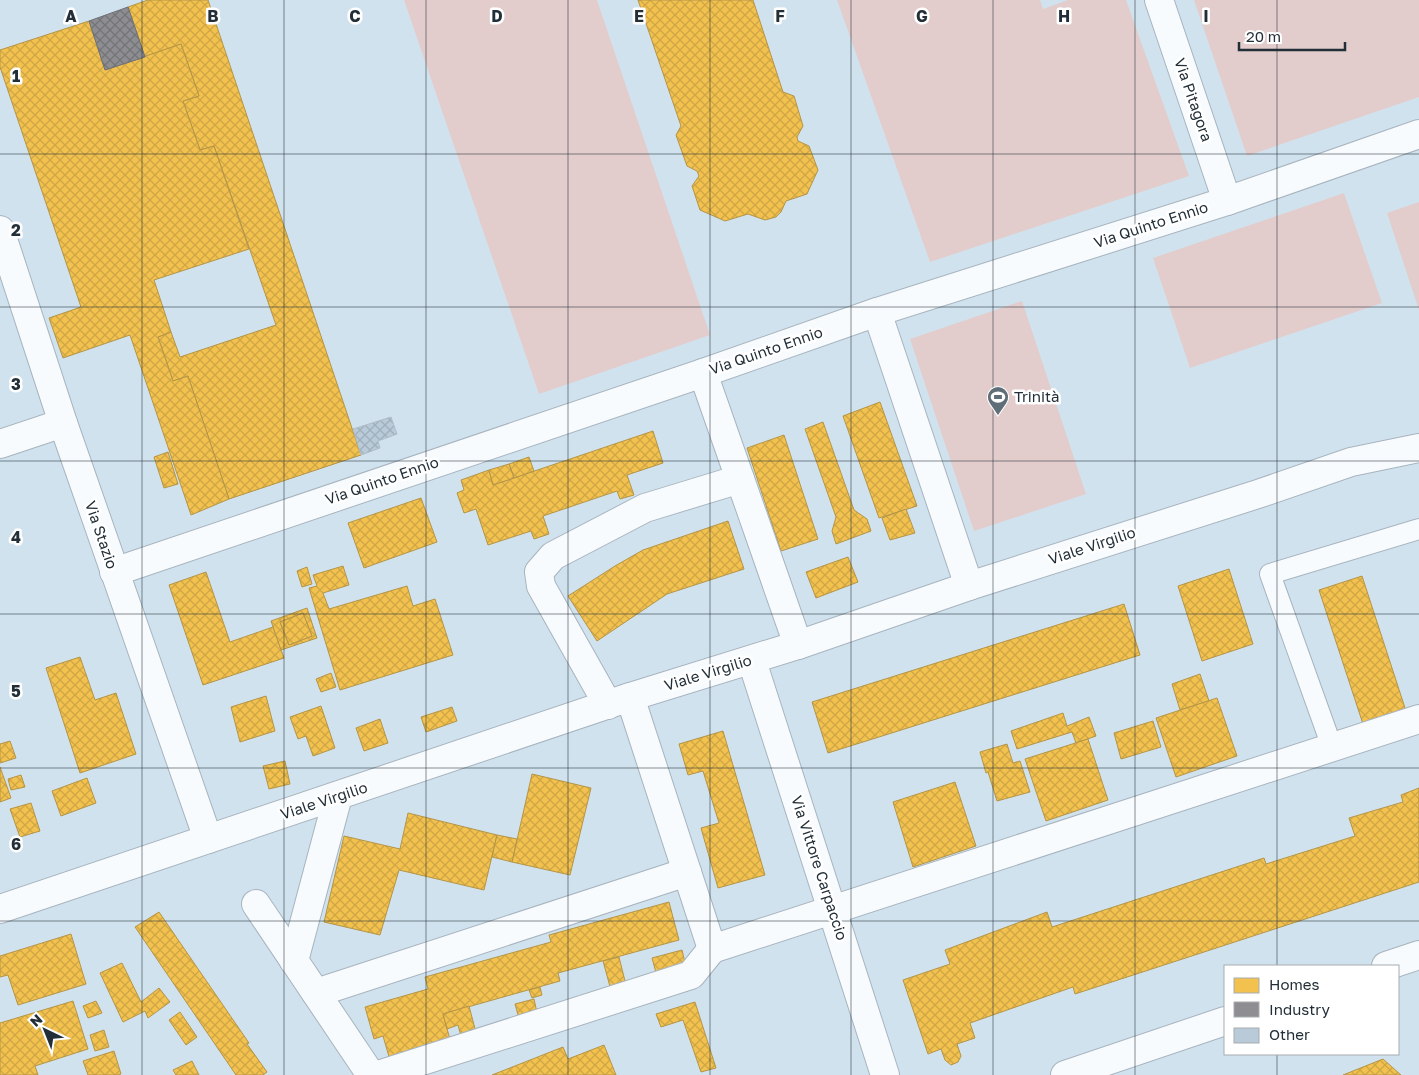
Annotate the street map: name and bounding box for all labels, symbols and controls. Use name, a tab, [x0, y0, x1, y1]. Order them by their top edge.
text: A	[65, 6, 77, 26]
text: B	[207, 6, 219, 26]
text: C	[349, 6, 361, 26]
text: D	[491, 6, 503, 26]
text: E	[634, 6, 644, 26]
text: F	[775, 6, 785, 26]
text: G	[916, 6, 928, 26]
text: H	[1058, 6, 1070, 26]
text: I	[1203, 6, 1209, 26]
scale bar	[1239, 20, 1345, 52]
text: 20 m	[1246, 27, 1281, 45]
street label: Via Pitagora	[1171, 56, 1217, 144]
text: 1	[12, 66, 20, 86]
street label: Via Quinto Ennio	[1091, 197, 1210, 251]
text: 2	[11, 220, 21, 240]
street label: Via Quinto Ennio	[707, 322, 825, 378]
text: 3	[11, 374, 21, 394]
sports icon: Trinità	[986, 385, 1010, 416]
place label: Trinità	[1014, 387, 1060, 405]
street label: Via Quinto Ennio	[323, 452, 441, 508]
street label: Via Stazio	[82, 498, 122, 571]
street label: Viale Virgilio	[1046, 523, 1138, 568]
text: 4	[11, 527, 21, 547]
street label: Viale Virgilio	[662, 650, 754, 694]
text: 5	[11, 681, 21, 701]
street label: Viale Virgilio	[278, 778, 370, 823]
street label: Via Vittore Carpaccio	[788, 793, 852, 942]
text: 6	[11, 834, 21, 854]
legend	[1224, 965, 1399, 1055]
text: Homes	[1269, 975, 1319, 993]
text: Industry	[1269, 1000, 1330, 1018]
north arrow	[20, 1005, 70, 1055]
text: N	[26, 1010, 45, 1030]
text: Other	[1269, 1025, 1310, 1043]

